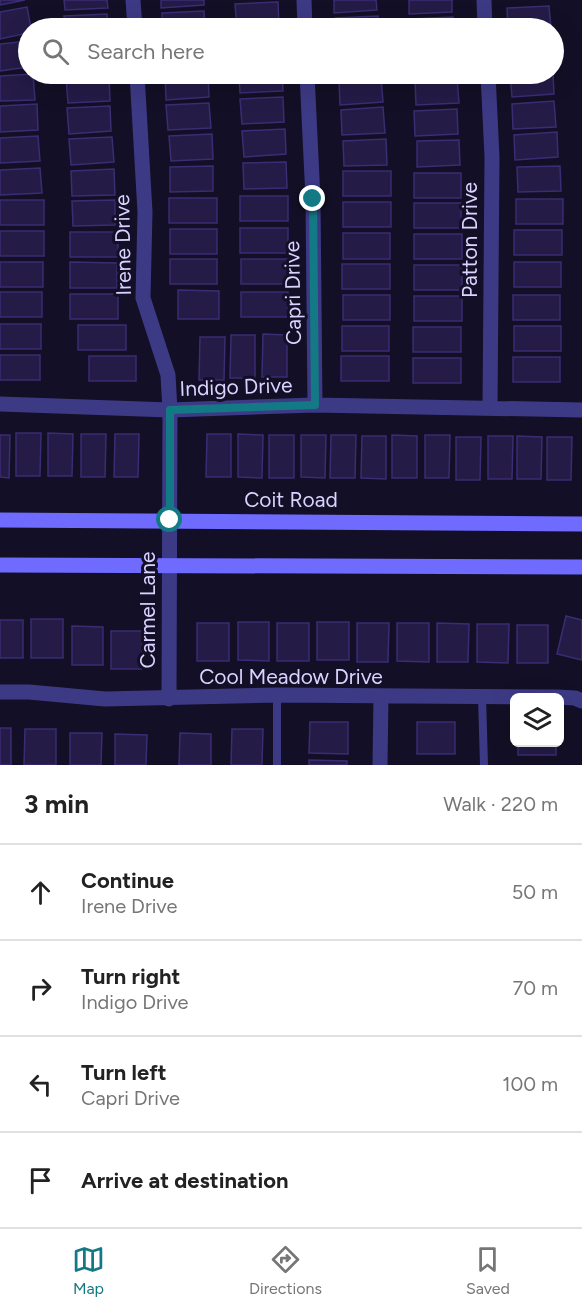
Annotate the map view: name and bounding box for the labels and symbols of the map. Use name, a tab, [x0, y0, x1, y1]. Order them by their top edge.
street label: Patton Drive	[457, 182, 482, 298]
route end	[299, 185, 325, 211]
street label: Irene Drive	[109, 194, 136, 296]
street label: Capri Drive	[279, 241, 306, 345]
street label: Indigo Drive	[179, 372, 293, 401]
street label: Coit Road	[244, 487, 338, 512]
route start	[156, 506, 182, 532]
street label: Carmel Lane	[135, 552, 160, 668]
street label: Cool Meadow Drive	[199, 664, 383, 689]

